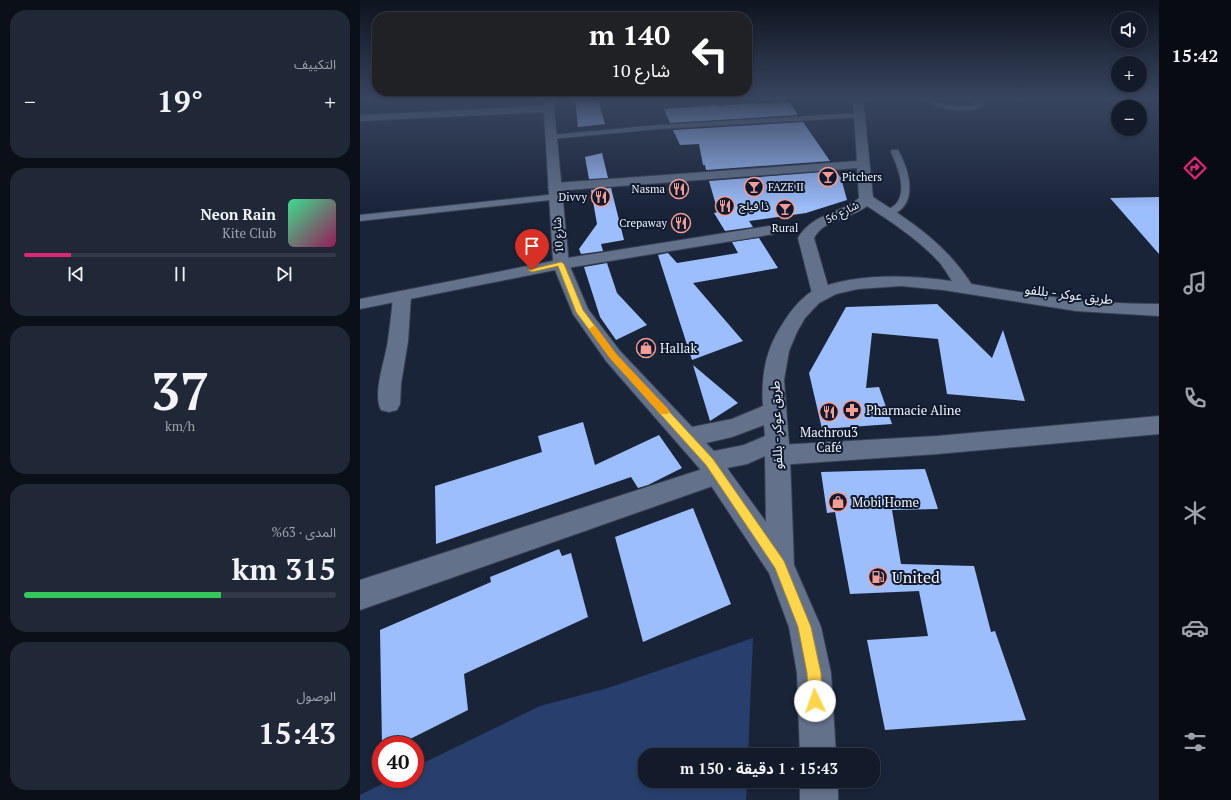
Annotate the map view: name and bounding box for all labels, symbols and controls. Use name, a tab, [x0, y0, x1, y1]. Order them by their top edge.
map controls	[1111, 12, 1147, 136]
button: sound	[1111, 12, 1147, 48]
text: 140 m	[589, 16, 670, 53]
icon: left	[684, 28, 736, 80]
text: 15:42	[1172, 43, 1218, 67]
text: التكييف	[294, 55, 336, 73]
button: +	[1111, 56, 1147, 92]
text: شارع 10	[611, 58, 670, 82]
text: 19°	[157, 81, 203, 121]
text: −	[24, 87, 36, 116]
text: +	[324, 87, 336, 116]
button: −	[1111, 100, 1147, 136]
icon: directions	[1181, 154, 1209, 182]
bar icon: Pitchers	[817, 166, 839, 188]
place label: Pitchers	[842, 170, 882, 184]
bar icon: FAZE II	[743, 176, 765, 198]
restaurant icon: Nasma	[668, 178, 690, 200]
place label: FAZE II	[768, 180, 804, 194]
place label: Nasma	[632, 182, 665, 196]
restaurant icon: Divvy	[590, 186, 612, 208]
place label: Divvy	[559, 190, 587, 204]
restaurant icon: ذا فيلج	[714, 195, 736, 217]
street label: شارع 56	[823, 197, 862, 227]
bar icon: Rural	[774, 198, 796, 220]
place label: ذا فيلج	[739, 199, 769, 214]
text: Neon Rain	[201, 204, 276, 224]
restaurant icon: Crepaway	[670, 212, 692, 234]
street label: شارع 10	[550, 216, 567, 253]
place label: Crepaway	[619, 216, 667, 230]
place label: Rural	[772, 221, 798, 235]
text: Kite Club	[222, 224, 276, 242]
pin	[515, 229, 549, 270]
icon: arrive	[521, 235, 543, 257]
icon: previous	[65, 263, 87, 285]
icon: pause	[169, 263, 191, 285]
icon: next	[273, 263, 295, 285]
icon: music	[1181, 269, 1209, 297]
street label: طريق عوكر - بللفو	[1024, 280, 1114, 308]
shop icon: Hallak	[635, 337, 657, 359]
place label: Hallak	[660, 339, 697, 357]
text: 37	[151, 356, 209, 425]
street label: طريق عوكر - بللفو	[765, 380, 787, 470]
icon: phone	[1181, 384, 1209, 412]
pharmacy icon: Pharmacie Aline	[841, 399, 863, 421]
restaurant icon: Machrou3 Café	[818, 401, 840, 423]
place label: Pharmacie Aline	[866, 401, 961, 419]
text: km/h	[165, 417, 195, 435]
place label: Machrou3 Café	[800, 423, 858, 456]
shop icon: Mobi Home	[827, 491, 849, 513]
place label: Mobi Home	[852, 493, 919, 511]
icon: climate	[1181, 499, 1209, 527]
text: المدى · 63%	[271, 523, 336, 541]
text: 315 km	[232, 549, 336, 589]
fuel station icon: United	[867, 566, 889, 588]
place label: United	[892, 566, 940, 588]
icon: car	[1181, 614, 1209, 642]
position arrow	[794, 680, 836, 722]
text: الوصول	[296, 687, 336, 705]
text: 15:43	[258, 713, 336, 753]
icon: filters	[1181, 728, 1209, 756]
speed limit sign: 40	[372, 736, 424, 788]
text: 15:43 · 1 دقيقة · 150 m	[680, 758, 838, 778]

